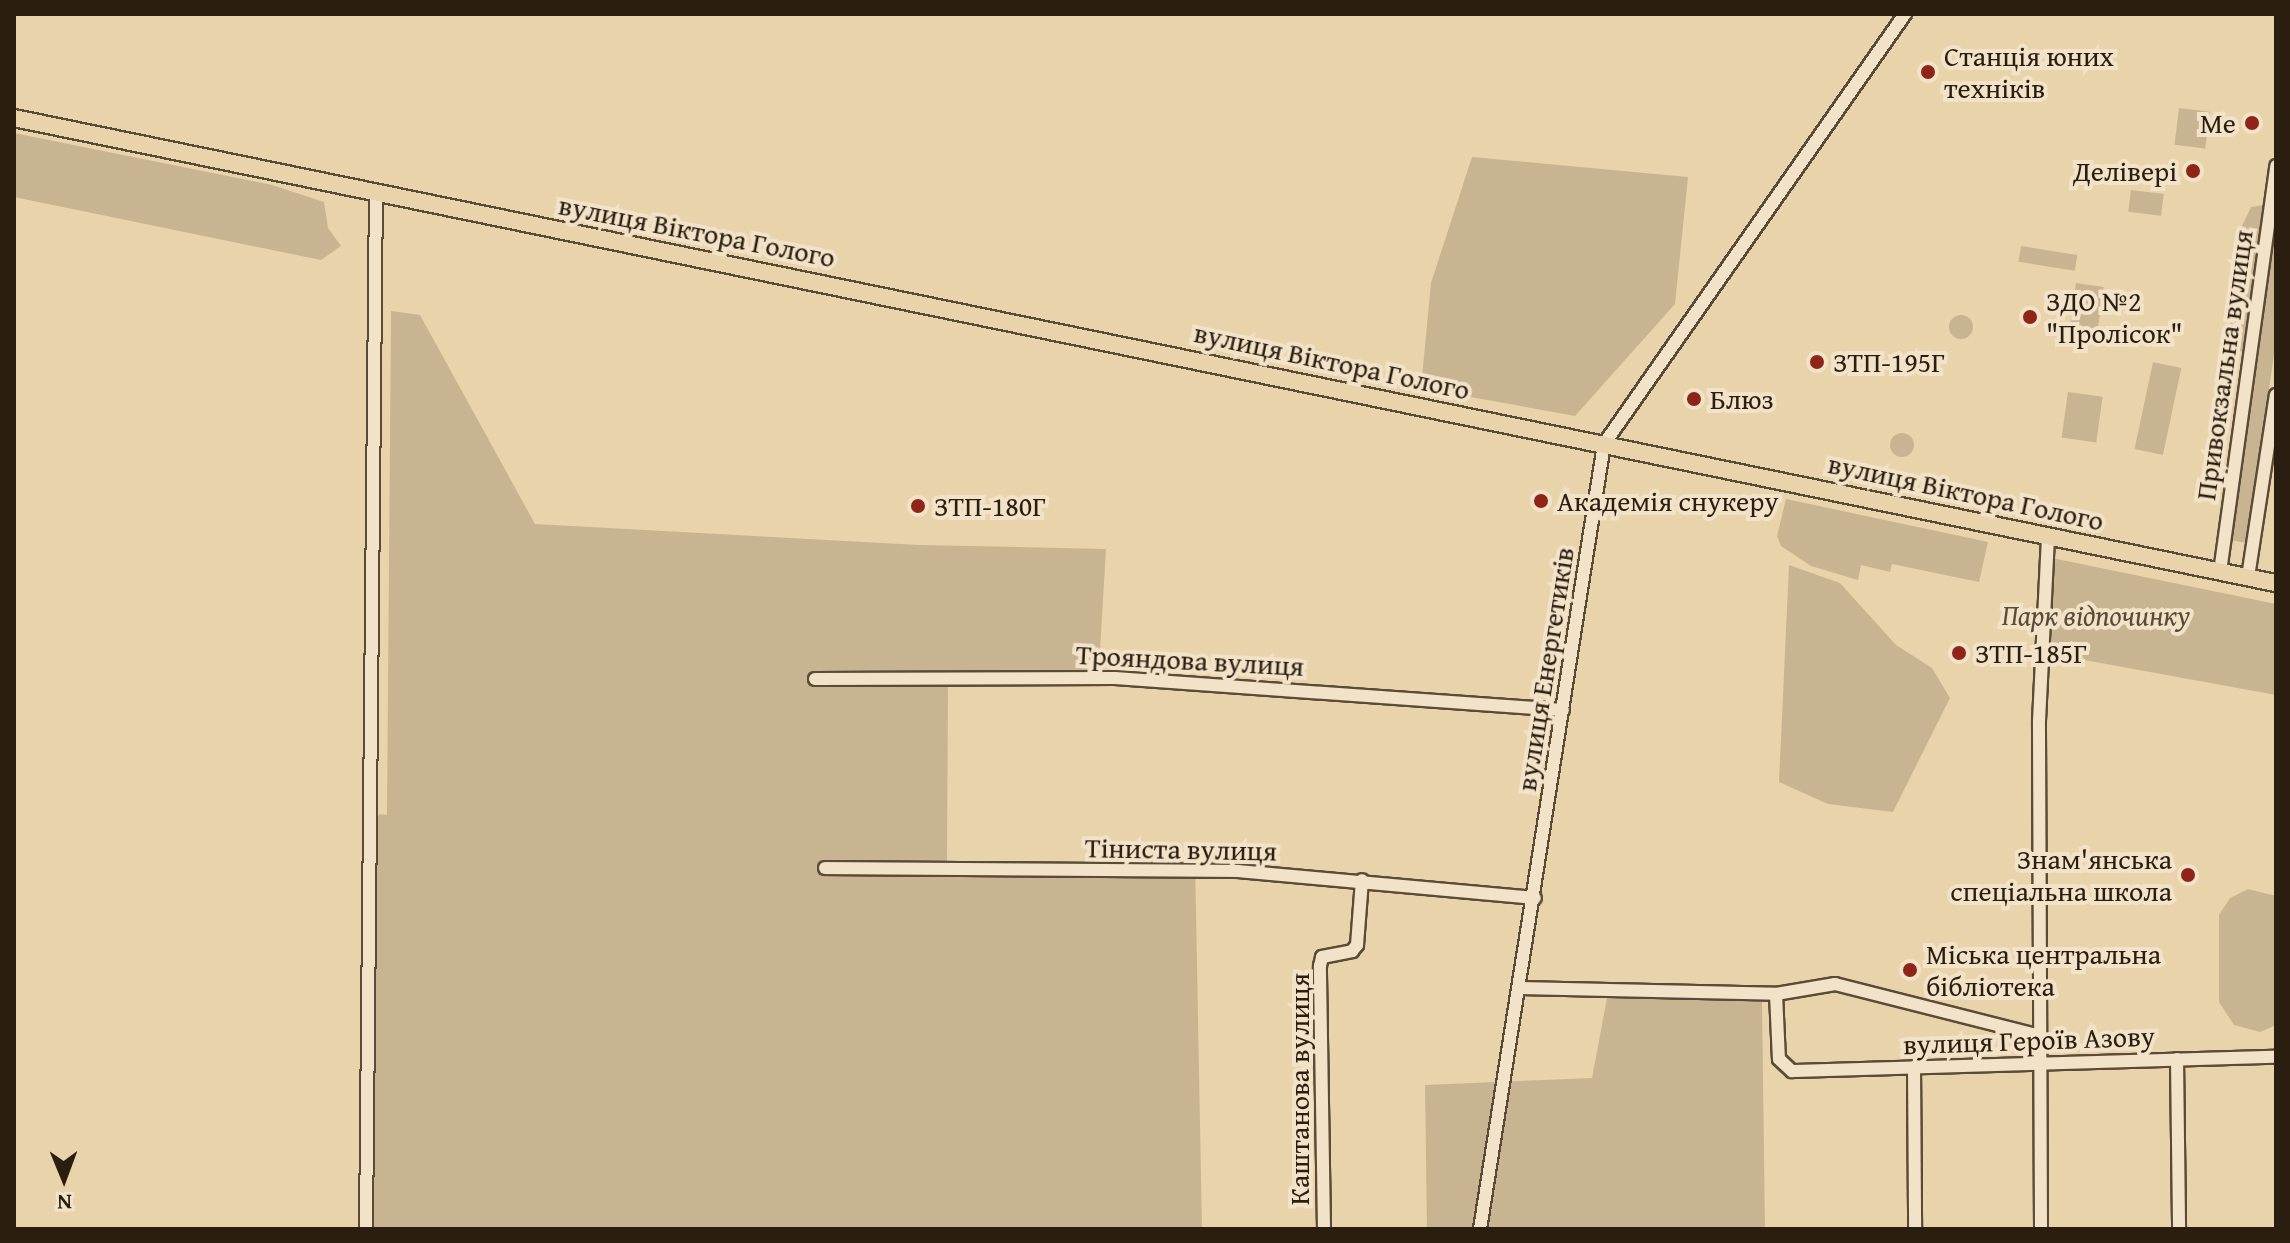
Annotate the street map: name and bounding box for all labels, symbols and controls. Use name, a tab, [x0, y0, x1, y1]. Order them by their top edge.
place label: Станція юних техніків	[1944, 39, 2114, 105]
marker: Станція юних техніків	[1919, 63, 1937, 81]
place label: Me	[2200, 106, 2236, 140]
marker: Me	[2243, 114, 2261, 132]
place label: Делівері	[2073, 154, 2177, 188]
marker: Делівері	[2184, 162, 2202, 180]
street label: вулиця Віктора Голого	[556, 188, 838, 274]
street label: Привокзальна вулиця	[2188, 228, 2260, 502]
place label: ЗДО №2 "Пролісок"	[2046, 284, 2183, 350]
marker: ЗДО №2 "Пролісок"	[2021, 308, 2039, 326]
street label: вулиця Віктора Голого	[1191, 315, 1473, 407]
place label: ЗТП-195Г	[1833, 345, 1945, 379]
marker: ЗТП-195Г	[1808, 353, 1826, 371]
place label: Блюз	[1710, 382, 1774, 416]
marker: Блюз	[1685, 390, 1703, 408]
street label: вулиця Віктора Голого	[1825, 446, 2107, 538]
place label: Академія снукеру	[1557, 484, 1779, 518]
place label: ЗТП-180Г	[934, 489, 1046, 523]
marker: Академія снукеру	[1532, 492, 1550, 510]
marker: ЗТП-180Г	[909, 497, 927, 515]
street label: вулиця Енергетиків	[1509, 545, 1581, 793]
park label: Парк відпочинку	[2002, 598, 2190, 632]
place label: ЗТП-185Г	[1975, 636, 2087, 670]
street label: Трояндова вулиця	[1075, 637, 1305, 683]
marker: ЗТП-185Г	[1950, 644, 1968, 662]
street label: Тіниста вулиця	[1085, 831, 1277, 867]
place label: Знам'янська спеціальна школа	[1950, 842, 2172, 908]
marker: Знам'янська спеціальна школа	[2179, 866, 2197, 884]
place label: Міська центральна бібліотека	[1926, 937, 2161, 1003]
marker: Міська центральна бібліотека	[1901, 961, 1919, 979]
street label: Каштанова вулиця	[1282, 973, 1316, 1205]
street label: вулиця Героїв Азову	[1902, 1019, 2156, 1061]
north arrow	[24, 1139, 104, 1219]
text: N	[57, 1187, 72, 1219]

